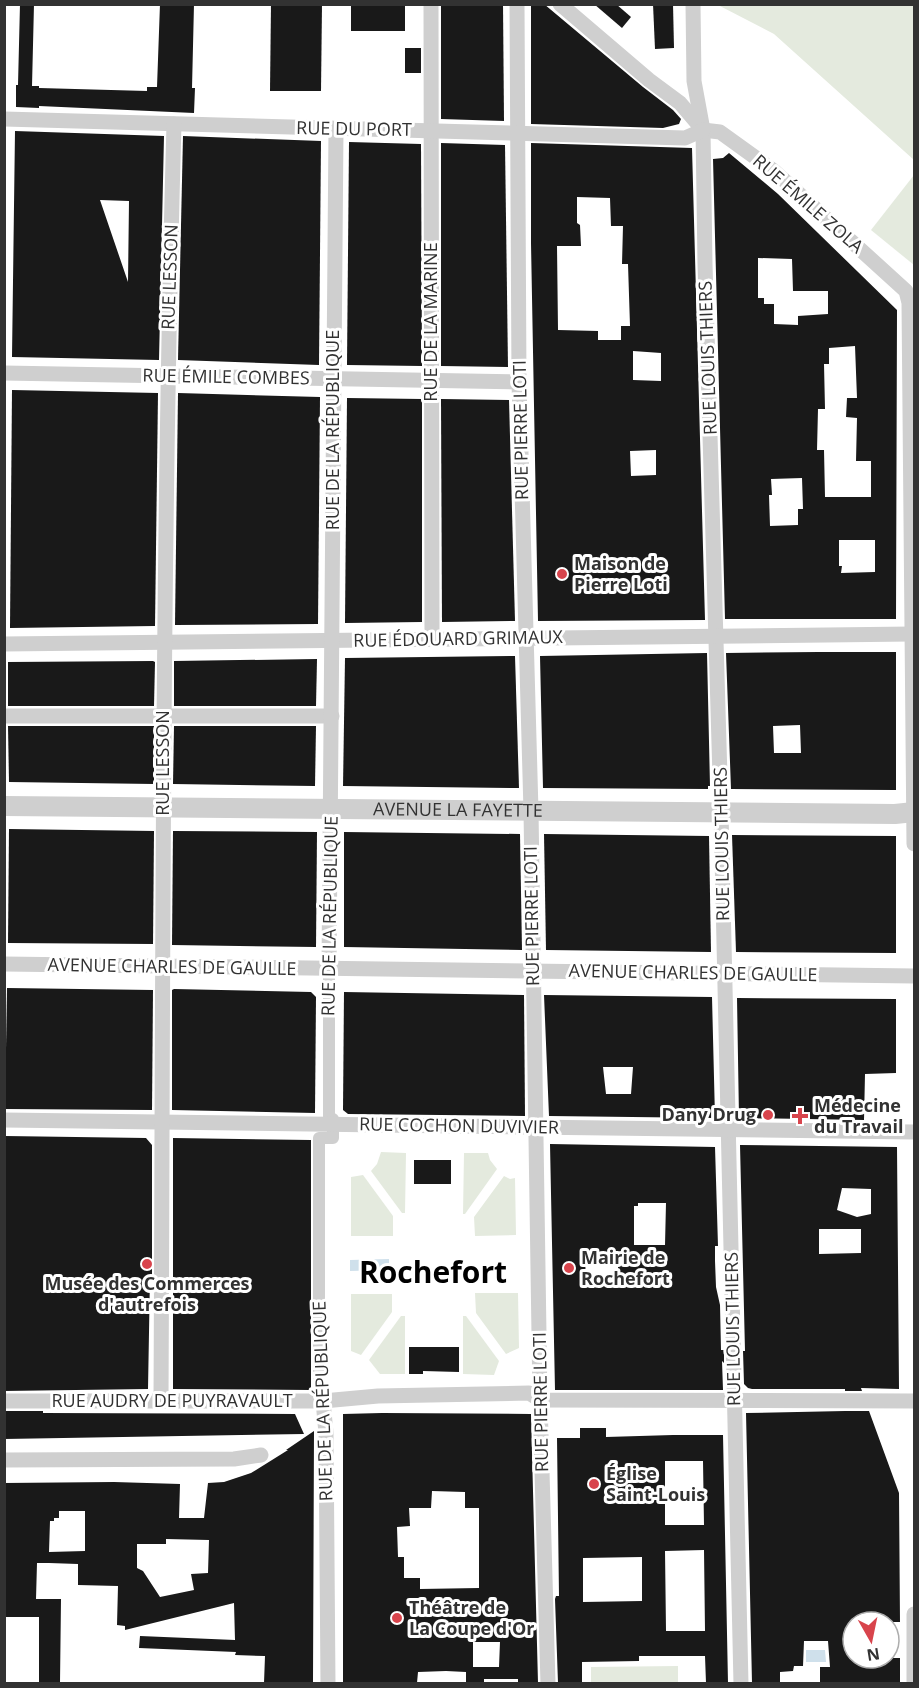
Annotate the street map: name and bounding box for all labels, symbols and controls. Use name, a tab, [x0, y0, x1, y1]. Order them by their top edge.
street label: RUE DU PORT	[296, 115, 412, 141]
street label: RUE ÉMILE ZOLA	[748, 149, 870, 258]
street label: RUE LESSON	[155, 224, 183, 330]
street label: RUE DE LA MARINE	[418, 242, 442, 402]
street label: RUE LOUIS THIERS	[692, 280, 722, 436]
street label: RUE DE LA RÉPUBLIQUE	[320, 330, 344, 530]
street label: RUE PIERRE LOTI	[507, 360, 533, 500]
street label: RUE ÉMILE COMBES	[142, 363, 310, 389]
place label: Maison de Pierre Loti	[574, 551, 668, 596]
marker: Maison de Pierre Loti	[555, 567, 569, 581]
street label: RUE ÉDOUARD GRIMAUX	[353, 624, 564, 652]
street label: RUE LESSON	[150, 710, 174, 816]
street label: RUE LOUIS THIERS	[708, 767, 734, 921]
street label: AVENUE LA FAYETTE	[373, 796, 543, 822]
street label: RUE DE LA RÉPUBLIQUE	[315, 816, 343, 1016]
street label: RUE PIERRE LOTI	[518, 846, 544, 986]
street label: AVENUE CHARLES DE GAULLE	[48, 952, 297, 980]
street label: AVENUE CHARLES DE GAULLE	[569, 958, 818, 986]
place label: Médecine du Travail	[814, 1093, 903, 1138]
place label: Dany Drug	[662, 1102, 756, 1126]
marker: Médecine du Travail	[791, 1107, 809, 1125]
marker: Dany Drug	[761, 1108, 775, 1122]
street label: RUE COCHON DUVIVIER	[359, 1111, 559, 1139]
place label: Mairie de Rochefort	[581, 1245, 670, 1290]
district label: Rochefort	[359, 1251, 507, 1292]
street label: RUE LOUIS THIERS	[719, 1252, 745, 1406]
marker: Musée des Commerces d'autrefois	[140, 1257, 154, 1271]
marker: Mairie de Rochefort	[562, 1261, 576, 1275]
place label: Musée des Commerces d'autrefois	[45, 1271, 250, 1316]
street label: RUE DE LA RÉPUBLIQUE	[307, 1301, 337, 1502]
street label: RUE PIERRE LOTI	[527, 1332, 553, 1472]
street label: RUE AUDRY DE PUYRAVAULT	[51, 1388, 293, 1412]
place label: Église Saint-Louis	[606, 1461, 705, 1506]
marker: Église Saint-Louis	[587, 1477, 601, 1491]
place label: Théâtre de La Coupe d'Or	[409, 1595, 535, 1640]
north arrow	[841, 1610, 901, 1670]
marker: Théâtre de La Coupe d'Or	[390, 1611, 404, 1625]
text: N	[865, 1643, 881, 1667]

